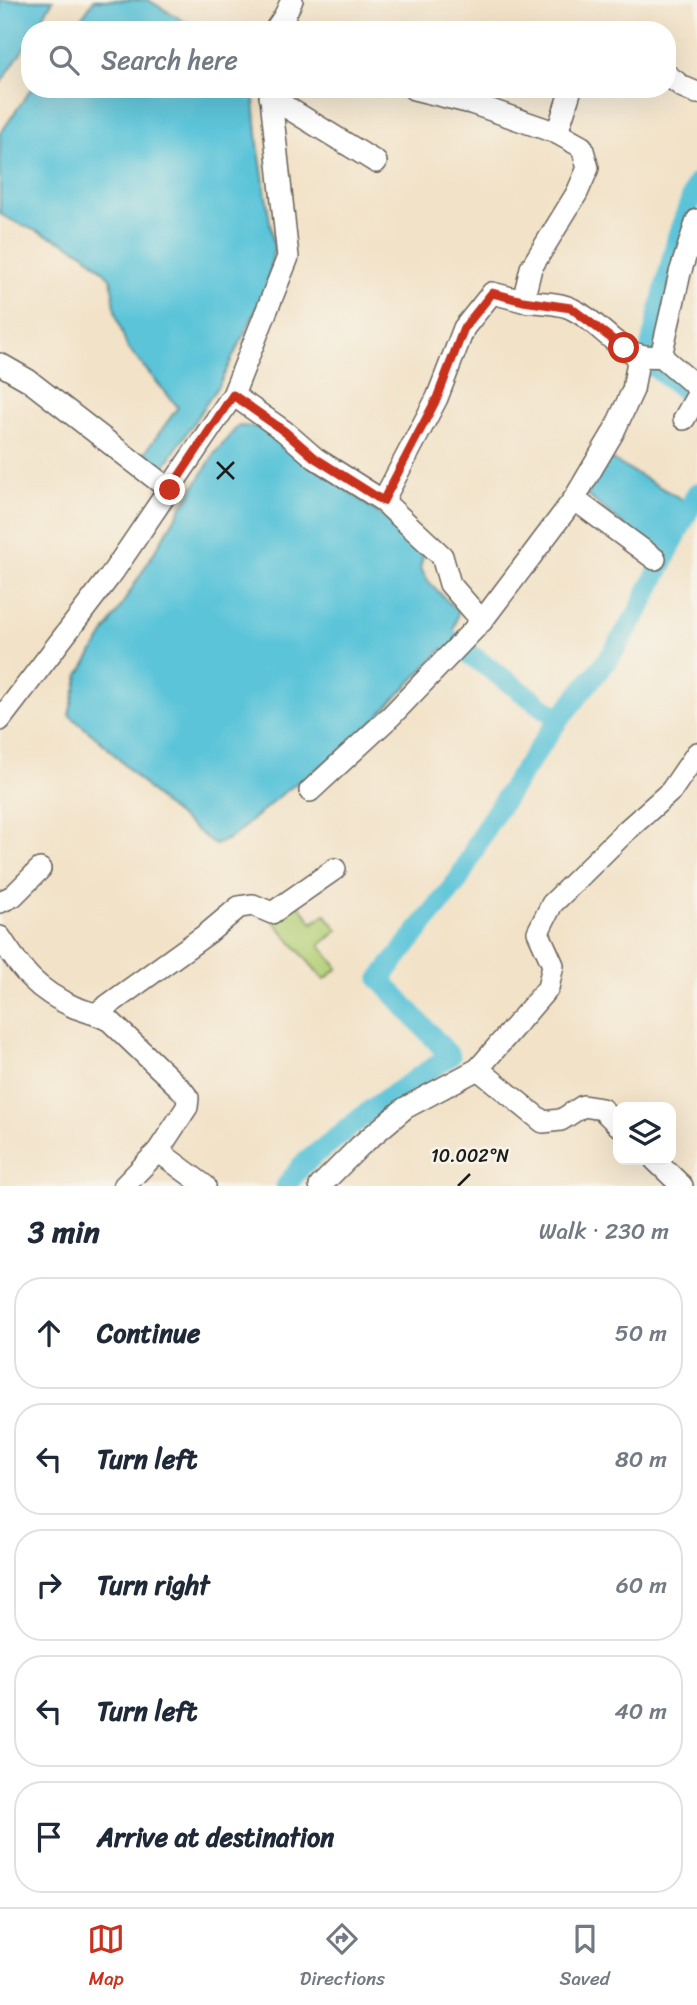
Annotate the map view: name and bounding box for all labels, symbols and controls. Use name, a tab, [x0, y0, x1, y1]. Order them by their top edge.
search box	[21, 21, 676, 98]
text: Search here	[101, 37, 238, 83]
icon: search	[45, 41, 83, 79]
route start	[608, 332, 639, 363]
route end	[154, 474, 185, 505]
map controls	[613, 1102, 676, 1165]
button: layers	[613, 1102, 676, 1165]
text: 10.002°N	[431, 1140, 509, 1172]
text: 3 min	[28, 1205, 100, 1259]
text: Walk · 230 m	[539, 1211, 669, 1252]
text: Continue	[97, 1310, 200, 1356]
text: 50 m	[615, 1313, 667, 1354]
icon: ahead	[30, 1314, 68, 1352]
text: Turn left	[97, 1436, 197, 1482]
text: 80 m	[615, 1439, 667, 1480]
icon: left	[30, 1440, 68, 1478]
text: Turn right	[97, 1562, 210, 1608]
text: 60 m	[616, 1565, 667, 1606]
icon: right	[30, 1566, 68, 1604]
text: Turn left	[97, 1688, 197, 1734]
text: 40 m	[614, 1691, 667, 1732]
icon: left	[30, 1692, 68, 1730]
text: Arrive at destination	[97, 1814, 334, 1860]
icon: arrive	[30, 1818, 68, 1856]
tab: Map	[87, 1920, 125, 1995]
tab: Directions	[300, 1920, 385, 1995]
tab: Saved	[560, 1920, 610, 1995]

